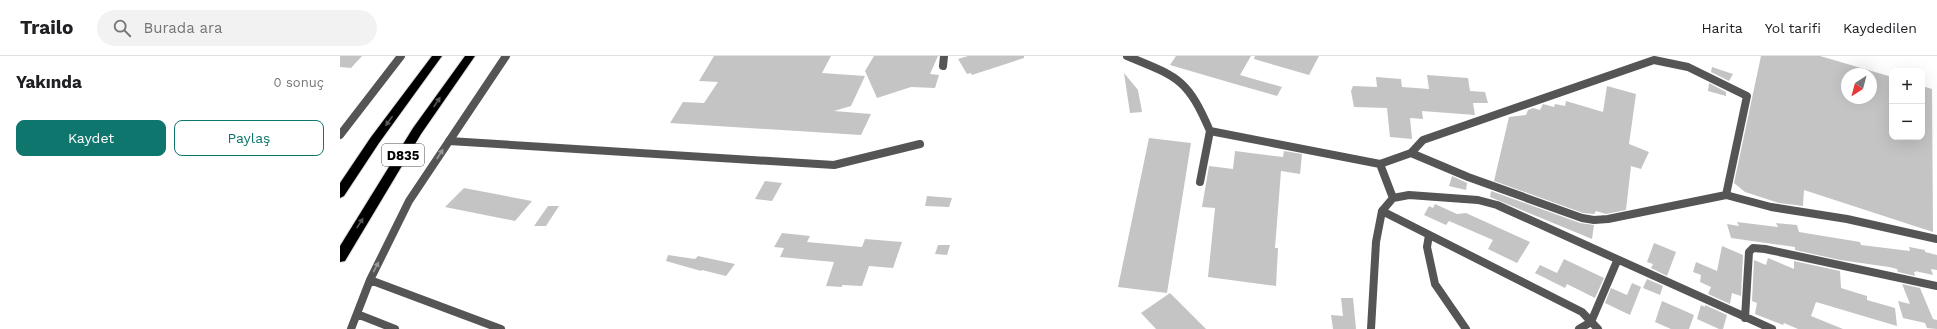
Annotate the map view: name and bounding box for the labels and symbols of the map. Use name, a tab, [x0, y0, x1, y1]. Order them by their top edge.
north arrow	[1841, 68, 1877, 104]
one-way arrow	[434, 96, 441, 108]
one-way arrow	[385, 116, 393, 127]
road number: D835	[382, 144, 424, 166]
one-way arrow	[436, 149, 444, 159]
one-way arrow	[356, 218, 364, 228]
one-way arrow	[373, 261, 380, 273]

